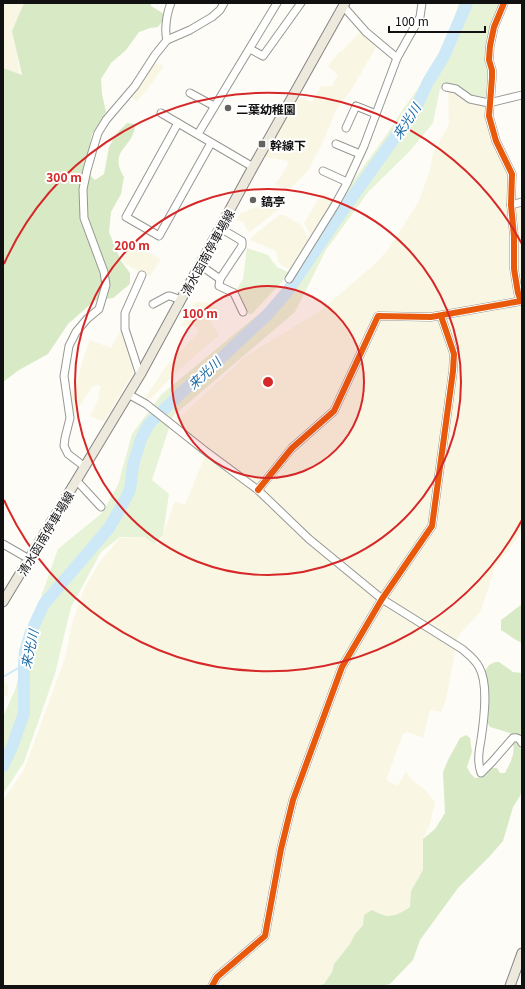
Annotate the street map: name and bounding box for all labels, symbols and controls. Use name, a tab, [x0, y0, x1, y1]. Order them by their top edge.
scale bar	[389, 8, 485, 34]
text: 100 m	[395, 12, 429, 29]
water label: 来光川	[387, 98, 426, 143]
place label: 二葉幼稚園	[236, 100, 296, 117]
marker: 二葉幼稚園	[223, 103, 233, 113]
place label: 幹線下	[270, 136, 306, 153]
marker: 幹線下	[257, 139, 267, 149]
text: 300 m	[46, 168, 82, 185]
place label: 鎬亭	[261, 192, 285, 209]
marker: 鎬亭	[248, 195, 258, 205]
street label: 清水函南停車場線	[176, 206, 238, 298]
text: 200 m	[114, 236, 150, 253]
text: 100 m	[182, 304, 218, 321]
water label: 来光川	[183, 351, 226, 393]
centre of rings	[261, 375, 275, 389]
street label: 清水函南停車場線	[13, 487, 77, 579]
water label: 来光川	[16, 626, 43, 670]

